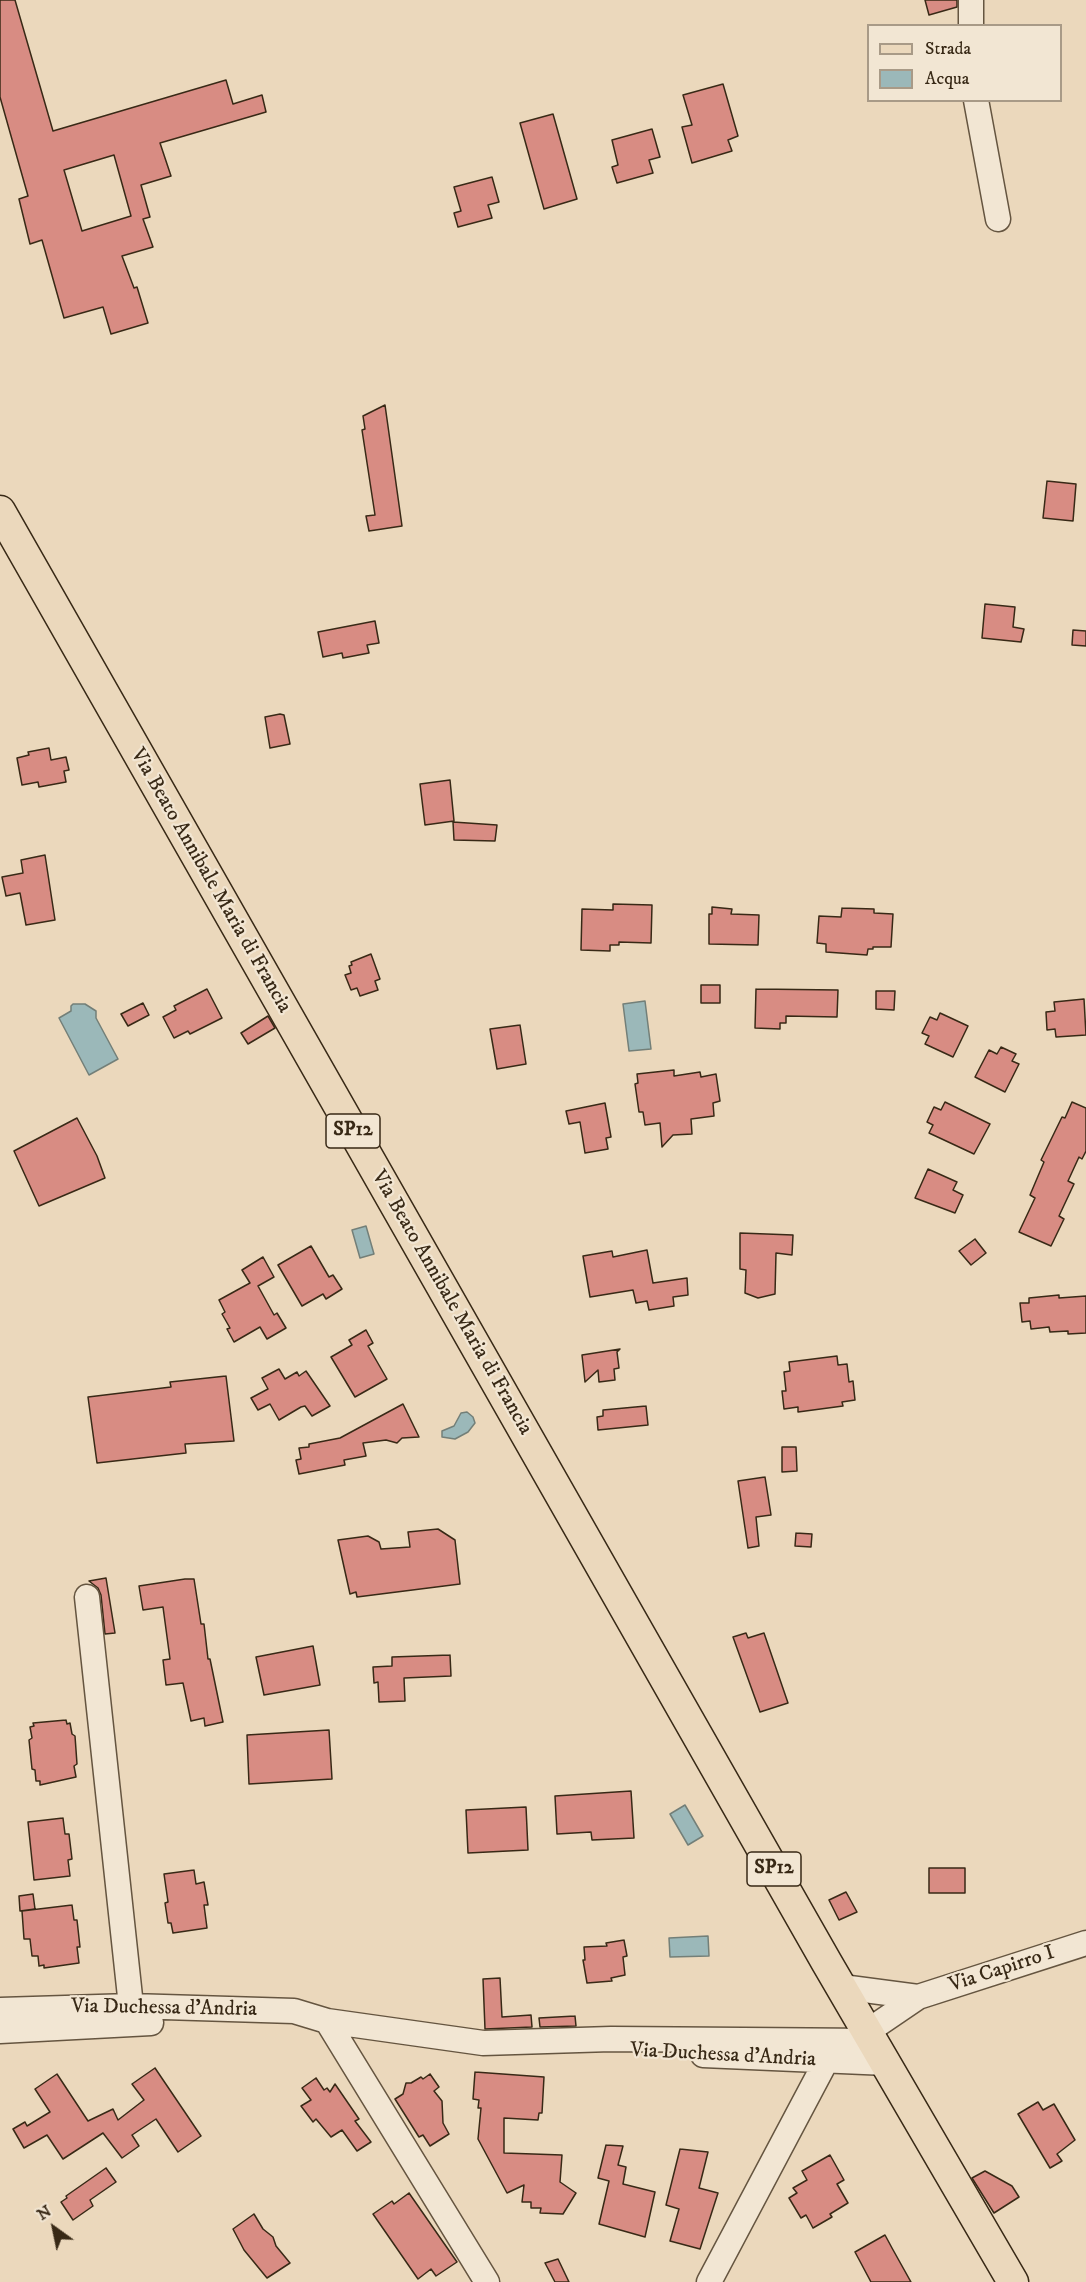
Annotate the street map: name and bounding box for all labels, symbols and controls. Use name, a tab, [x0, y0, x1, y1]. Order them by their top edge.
legend	[867, 24, 1062, 102]
text: Strada	[925, 38, 971, 60]
text: Acqua	[925, 68, 969, 90]
street label: Via Beato Annibale Maria di Francia	[124, 744, 296, 1018]
road number: SP12	[326, 1114, 380, 1148]
street label: Via Beato Annibale Maria di Francia	[365, 1166, 537, 1440]
road number: SP12	[747, 1852, 801, 1886]
street label: Via Capirro I	[946, 1941, 1058, 1999]
street label: Via Duchessa d'Andria	[71, 1995, 257, 2023]
street label: Via Duchessa d'Andria	[629, 2039, 817, 2073]
north arrow	[24, 2198, 84, 2258]
text: N	[33, 2201, 55, 2225]

